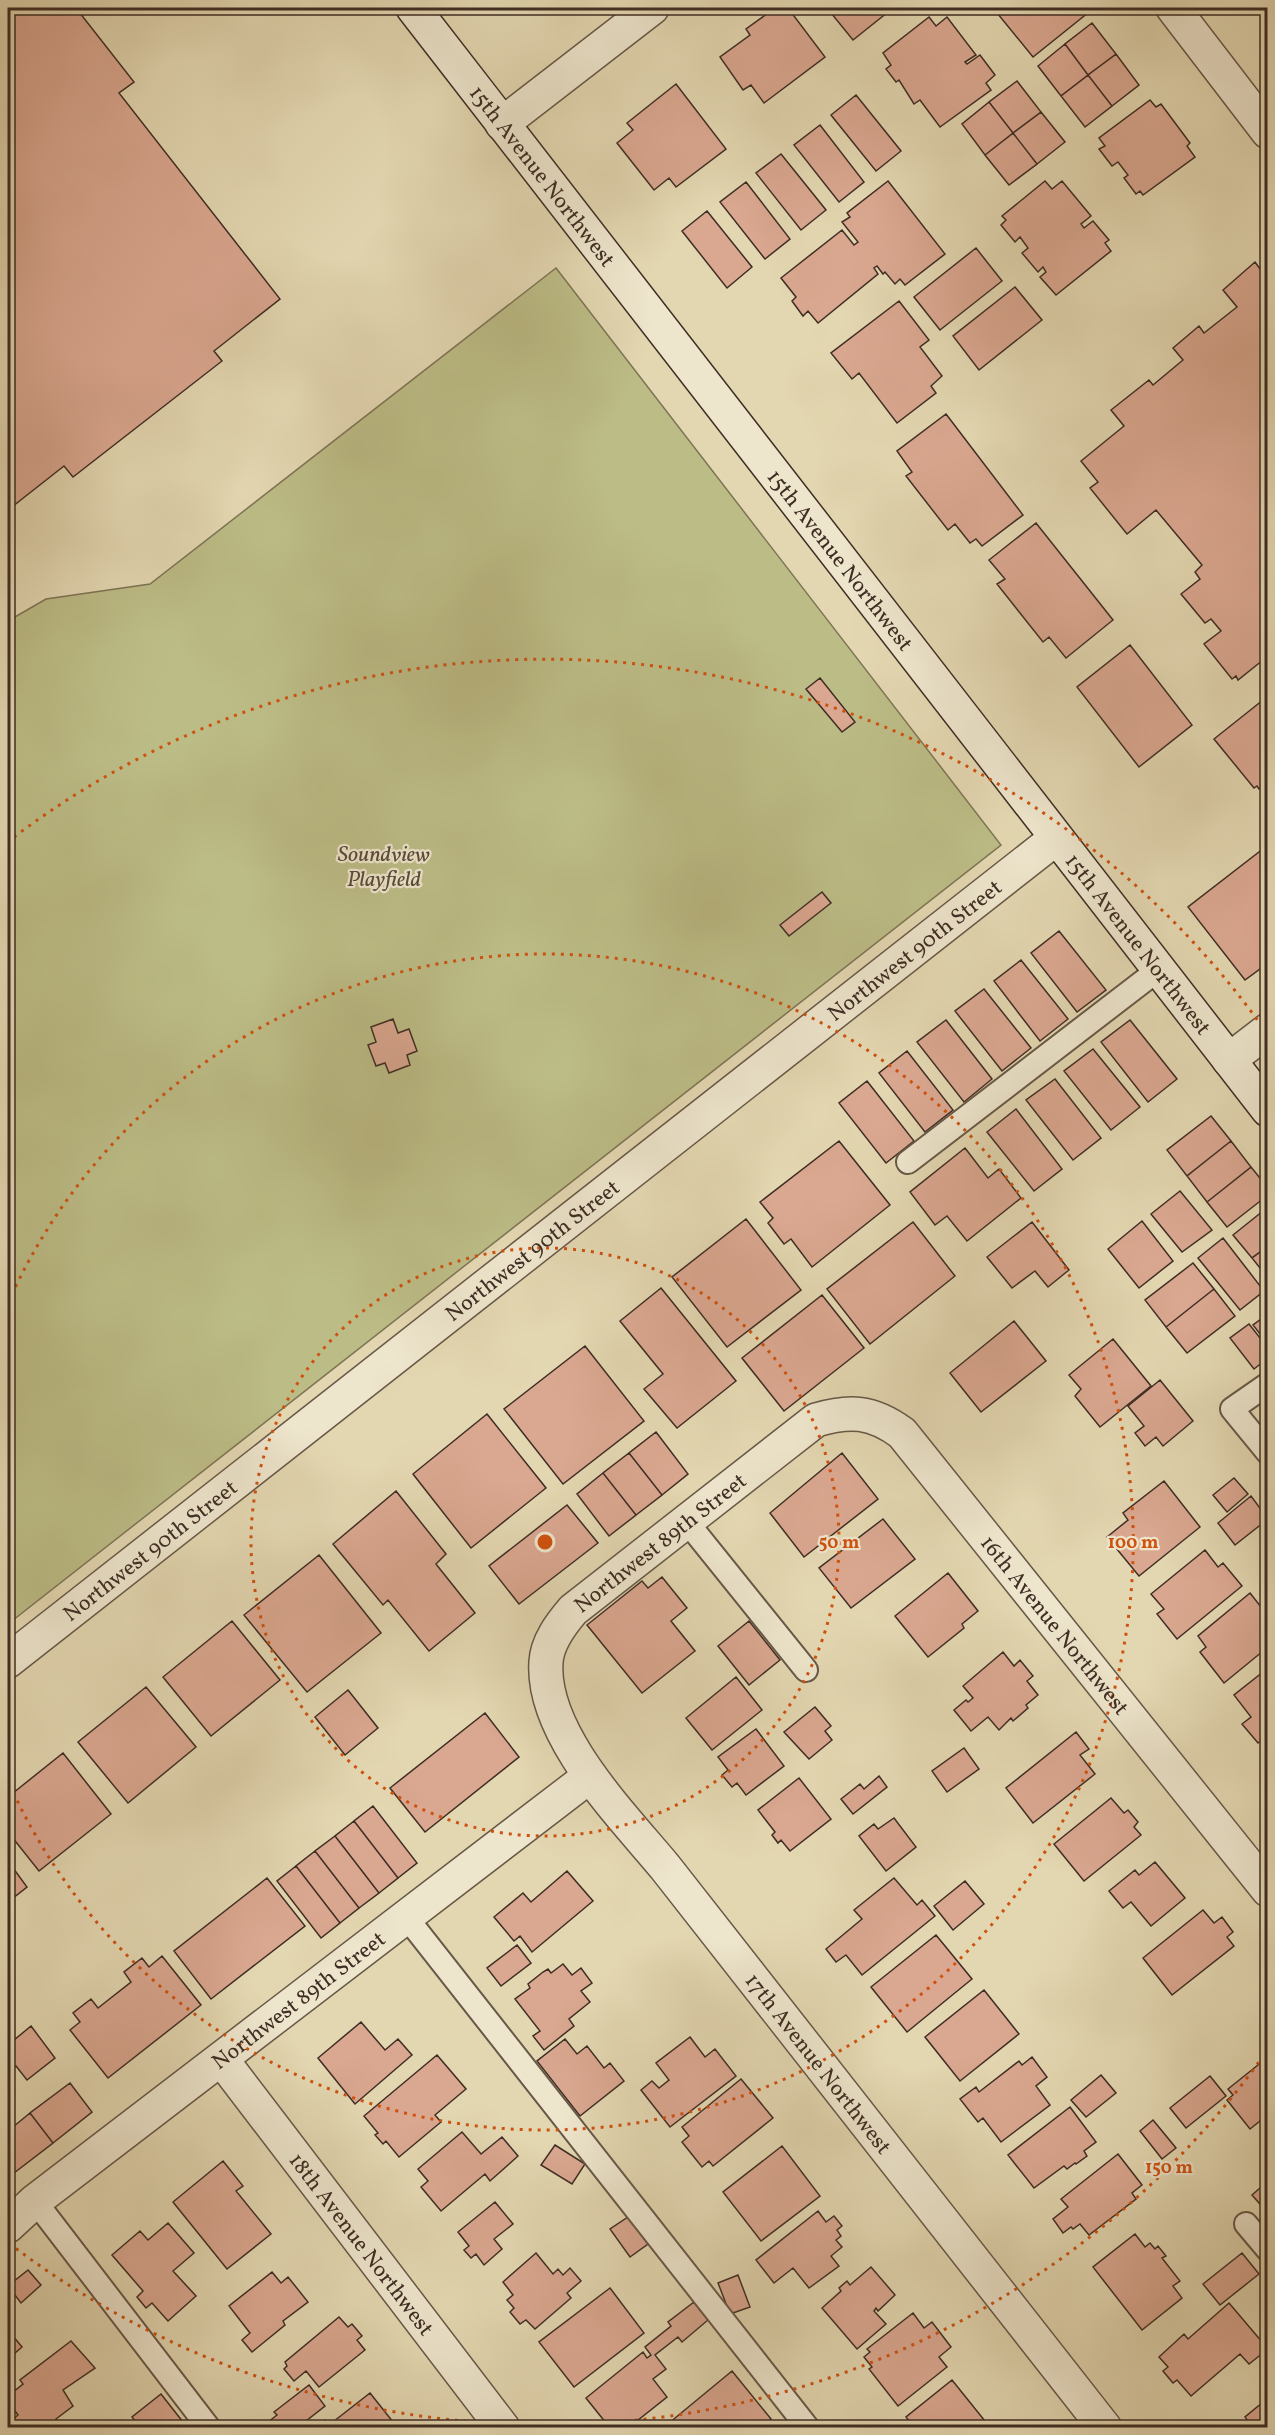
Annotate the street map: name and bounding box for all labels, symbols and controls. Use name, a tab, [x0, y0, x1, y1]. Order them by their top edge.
street label: 15th Avenue Northwest	[461, 80, 622, 275]
street label: 15th Avenue Northwest	[758, 464, 919, 659]
park label: Soundview Playfield	[338, 840, 430, 896]
street label: 15th Avenue Northwest	[1056, 848, 1217, 1043]
street label: Northwest 90th Street	[822, 873, 1010, 1030]
street label: Northwest 90th Street	[440, 1173, 627, 1330]
street label: Northwest 89th Street	[568, 1467, 754, 1622]
street label: Northwest 90th Street	[57, 1473, 245, 1630]
street label: 16th Avenue Northwest	[972, 1529, 1135, 1723]
text: 50 m	[819, 1531, 859, 1556]
text: 100 m	[1108, 1531, 1158, 1556]
centre of rings	[535, 1532, 555, 1552]
street label: Northwest 89th Street	[206, 1925, 393, 2078]
street label: 17th Avenue Northwest	[736, 1967, 898, 2162]
street label: 18th Avenue Northwest	[280, 2147, 440, 2343]
text: 150 m	[1145, 2156, 1193, 2181]

